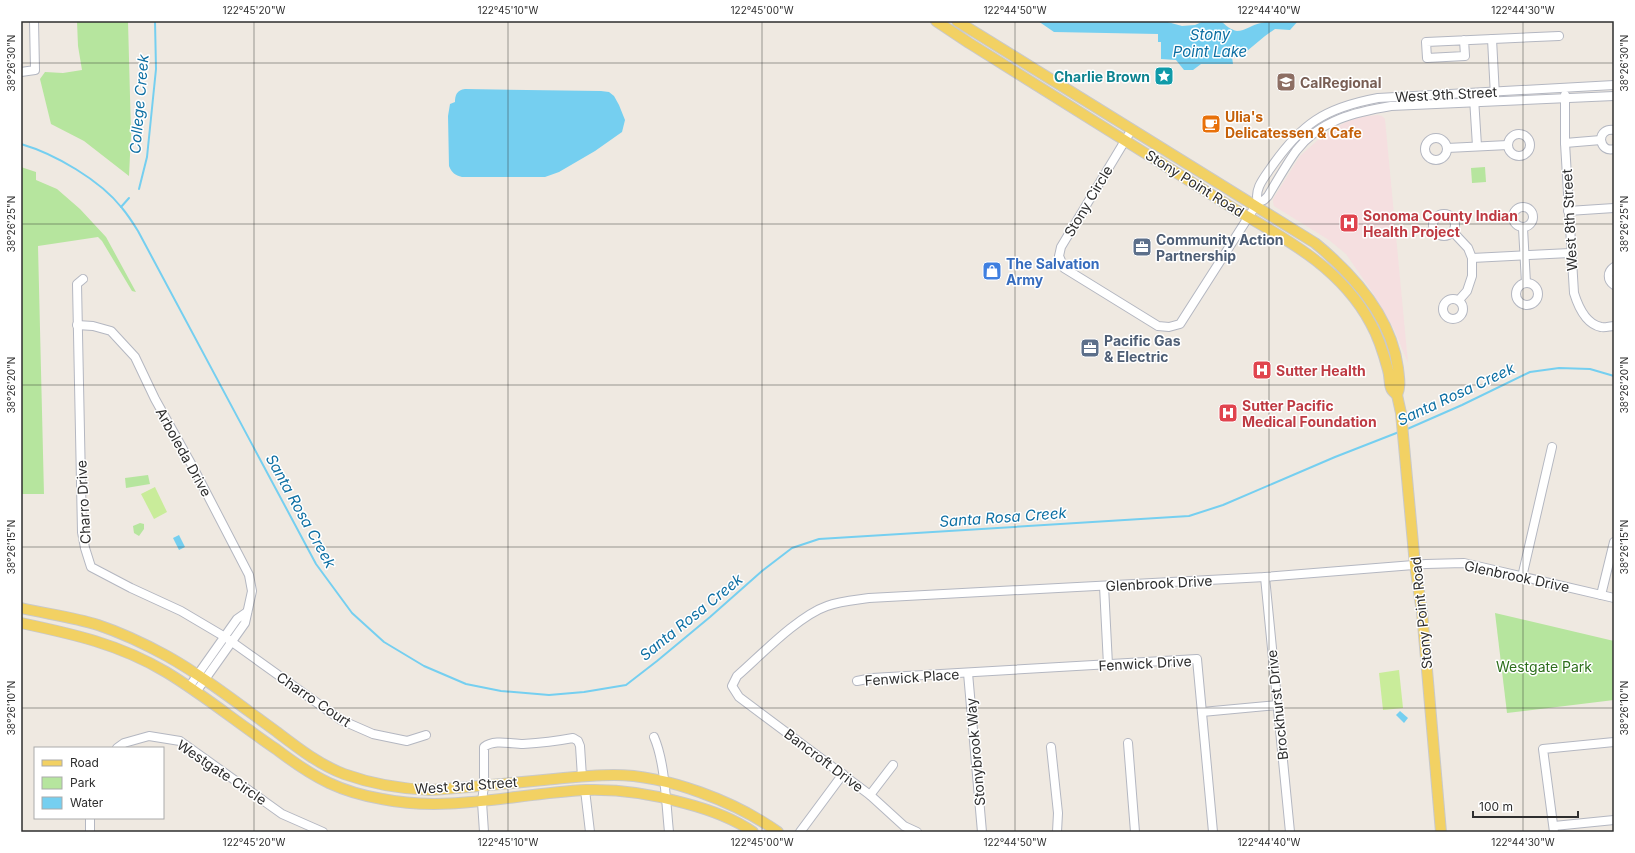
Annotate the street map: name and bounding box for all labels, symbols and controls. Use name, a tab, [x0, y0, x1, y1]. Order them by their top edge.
text: 122°45'20"W	[223, 4, 286, 16]
text: 122°45'10"W	[478, 4, 539, 16]
text: 122°45'00"W	[730, 4, 794, 16]
text: 122°44'50"W	[983, 4, 1047, 16]
text: 122°44'40"W	[1238, 4, 1301, 16]
text: 122°44'30"W	[1491, 4, 1555, 16]
water label: Stony Point Lake	[1173, 25, 1247, 61]
text: 38°26'30"N	[5, 35, 17, 91]
text: 38°26'30"N	[1618, 35, 1630, 91]
water label: College Creek	[125, 53, 153, 155]
place icon: Charlie Brown	[1153, 65, 1175, 87]
place label: Charlie Brown	[1054, 68, 1150, 85]
school or university icon: CalRegional	[1275, 71, 1297, 93]
place label: CalRegional	[1300, 74, 1382, 91]
street label: West 9th Street	[1394, 83, 1498, 105]
place label: Ulia's Delicatessen & Cafe	[1225, 108, 1362, 141]
cafe icon: Ulia's Delicatessen & Cafe	[1200, 113, 1222, 135]
street label: Stony Point Road	[1143, 146, 1247, 220]
street label: Stony Circle	[1060, 162, 1116, 240]
street label: West 8th Street	[1558, 168, 1580, 271]
text: 38°26'25"N	[5, 196, 17, 252]
text: 38°26'25"N	[1618, 196, 1630, 252]
place label: Sonoma County Indian Health Project	[1363, 207, 1518, 240]
hospital icon: Sonoma County Indian Health Project	[1338, 212, 1360, 234]
place label: Community Action Partnership	[1156, 231, 1284, 264]
office icon: Community Action Partnership	[1131, 236, 1153, 258]
place label: The Salvation Army	[1006, 255, 1100, 288]
shop icon: The Salvation Army	[981, 260, 1003, 282]
place label: Pacific Gas & Electric	[1104, 332, 1181, 365]
office icon: Pacific Gas & Electric	[1079, 337, 1101, 359]
text: 38°26'20"N	[5, 357, 17, 413]
text: 38°26'20"N	[1618, 357, 1630, 413]
water label: Santa Rosa Creek	[1394, 358, 1518, 430]
hospital icon: Sutter Health	[1251, 359, 1273, 381]
place label: Sutter Health	[1276, 362, 1366, 379]
place label: Sutter Pacific Medical Foundation	[1242, 397, 1377, 430]
hospital icon: Sutter Pacific Medical Foundation	[1217, 402, 1239, 424]
street label: Arboleda Drive	[153, 405, 215, 499]
water label: Santa Rosa Creek	[262, 451, 341, 572]
street label: Charro Drive	[72, 460, 94, 544]
water label: Santa Rosa Creek	[939, 503, 1068, 531]
text: 38°26'15"N	[5, 520, 17, 574]
text: 38°26'15"N	[1618, 520, 1630, 574]
street label: Stony Point Road	[1407, 556, 1435, 670]
street label: Glenbrook Drive	[1463, 557, 1571, 595]
water label: Santa Rosa Creek	[635, 569, 747, 665]
street label: Glenbrook Drive	[1105, 572, 1213, 594]
street label: Brockhurst Drive	[1263, 649, 1291, 761]
street label: Fenwick Drive	[1098, 652, 1192, 674]
park label: Westgate Park	[1496, 658, 1592, 675]
street label: Fenwick Place	[864, 665, 960, 689]
street label: Charro Court	[274, 668, 355, 730]
text: 38°26'10"N	[5, 681, 17, 735]
text: 38°26'10"N	[1618, 681, 1630, 735]
street label: Stonybrook Way	[962, 697, 988, 807]
street label: Bancroft Drive	[781, 725, 867, 795]
street label: Westgate Circle	[174, 736, 270, 808]
legend	[34, 747, 164, 819]
text: Road	[70, 755, 99, 770]
street label: West 3rd Street	[414, 773, 518, 797]
text: Park	[70, 775, 96, 790]
scale bar	[1473, 793, 1578, 819]
text: Water	[70, 795, 104, 810]
text: 100 m	[1479, 799, 1513, 814]
text: 122°45'20"W	[223, 836, 286, 848]
text: 122°45'10"W	[478, 836, 539, 848]
text: 122°45'00"W	[730, 836, 794, 848]
text: 122°44'50"W	[983, 836, 1047, 848]
text: 122°44'40"W	[1238, 836, 1301, 848]
text: 122°44'30"W	[1491, 836, 1555, 848]

